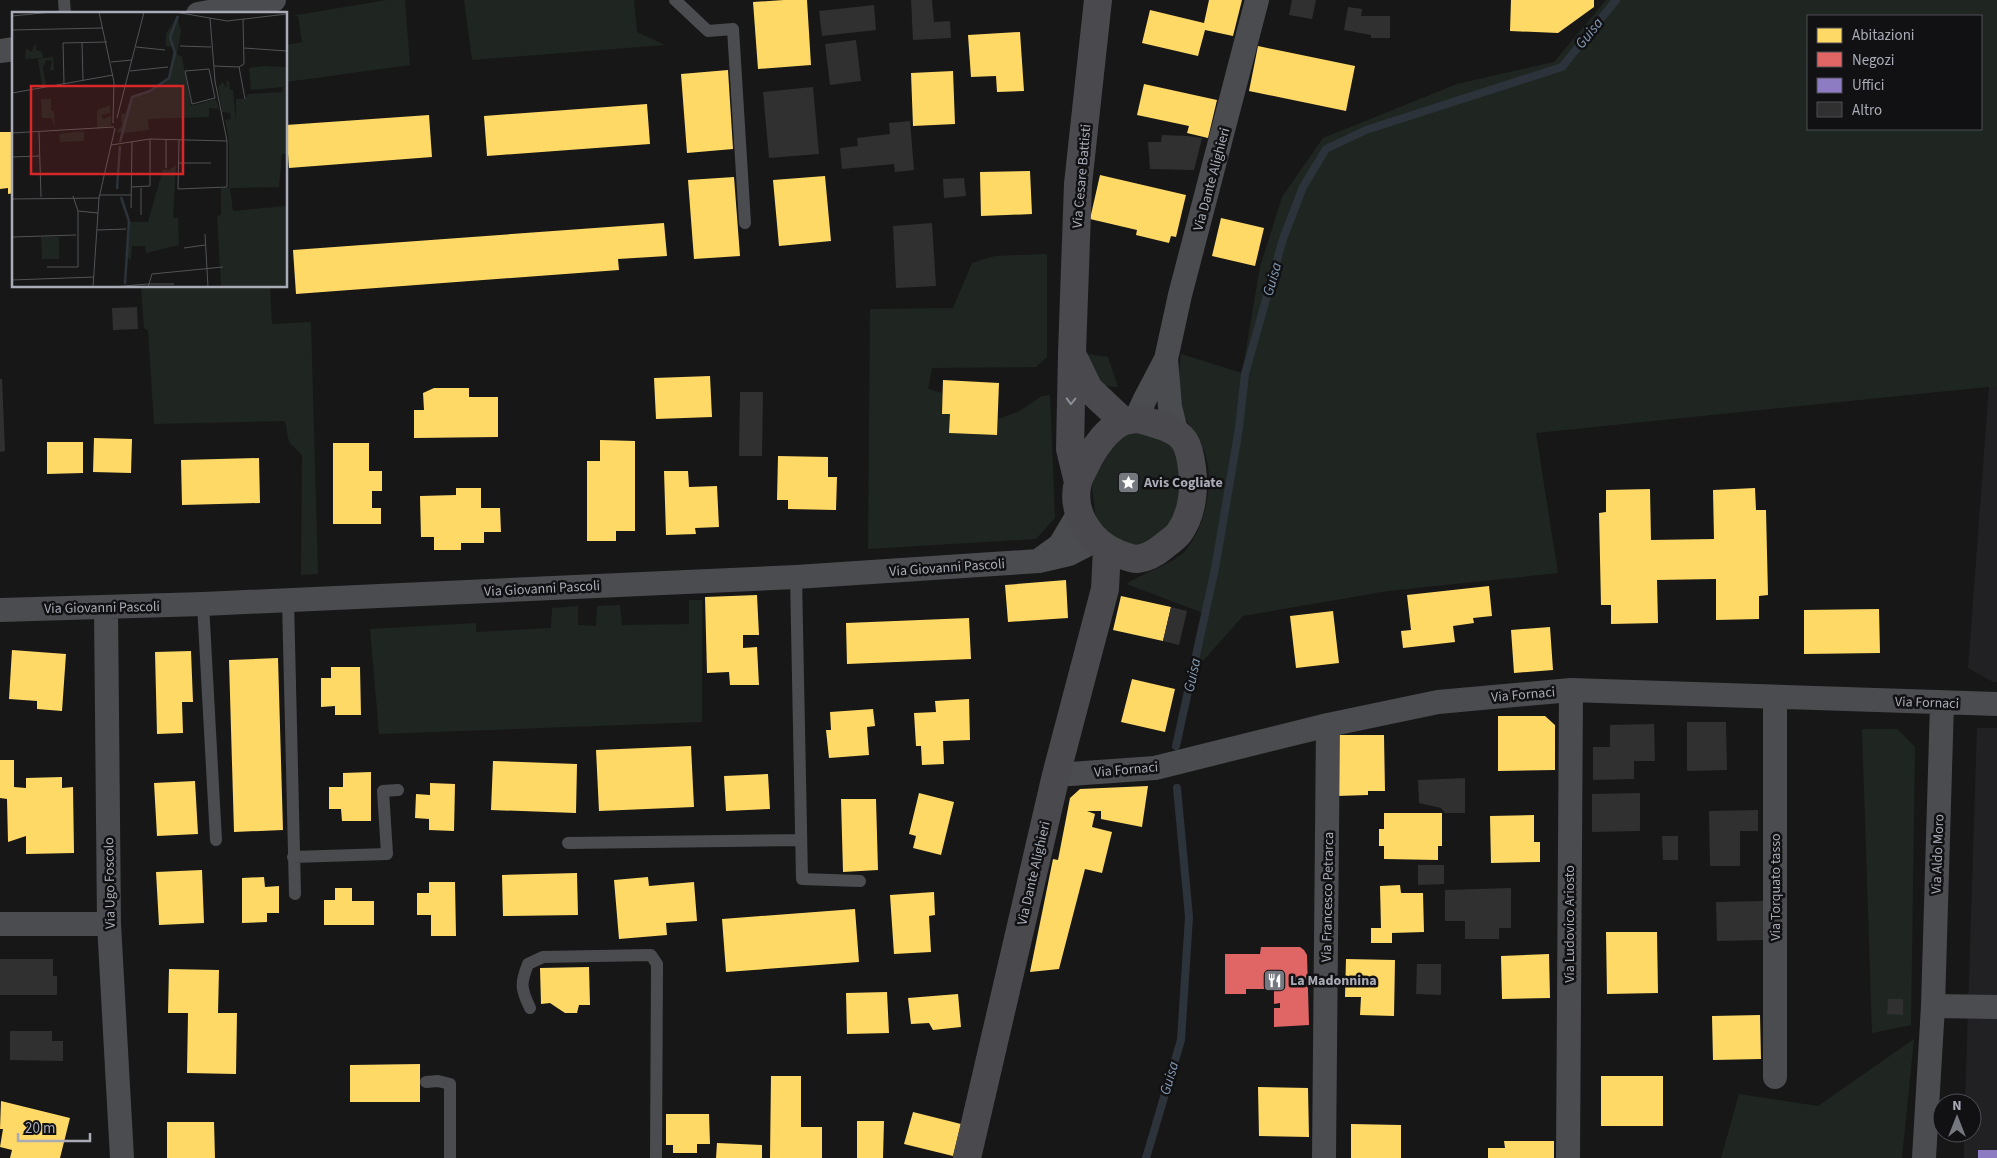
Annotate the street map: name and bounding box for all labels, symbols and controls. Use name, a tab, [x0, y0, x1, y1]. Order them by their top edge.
inset map	[12, 12, 288, 288]
water label: Guisa	[1570, 13, 1608, 53]
legend	[1807, 15, 1982, 130]
text: Abitazioni	[1852, 25, 1915, 46]
text: Negozi	[1852, 50, 1894, 71]
text: Uffici	[1852, 75, 1885, 96]
text: Altro	[1852, 100, 1882, 121]
street label: Via Cesare Battisti	[1067, 123, 1097, 229]
street label: Via Dante Alighieri	[1189, 125, 1235, 233]
water label: Guisa	[1258, 260, 1287, 299]
one-way arrow	[1066, 398, 1076, 406]
place icon: Avis Cogliate	[1116, 470, 1140, 494]
place label: Avis Cogliate	[1143, 473, 1223, 493]
street label: Via Giovanni Pascoli	[889, 554, 1006, 582]
street label: Via Giovanni Pascoli	[484, 576, 600, 602]
street label: Via Giovanni Pascoli	[44, 597, 160, 619]
water label: Guisa	[1179, 656, 1206, 694]
street label: Via Fornaci	[1490, 682, 1556, 708]
street label: Via Fornaci	[1895, 692, 1959, 714]
street label: Via Fornaci	[1093, 757, 1159, 783]
street label: Via Aldo Moro	[1927, 814, 1949, 894]
street label: Via Dante Alighieri	[1012, 819, 1056, 927]
street label: Via Francesco Petrarca	[1317, 832, 1339, 962]
street label: Via Torquato tasso	[1766, 833, 1786, 941]
street label: Via Ugo Foscolo	[99, 837, 121, 929]
street label: Via Ludovico Ariosto	[1560, 865, 1580, 983]
restaurant icon: La Madonnina	[1262, 968, 1286, 992]
place label: La Madonnina	[1290, 971, 1377, 991]
water label: Guisa	[1155, 1059, 1184, 1098]
north arrow	[1932, 1093, 1982, 1143]
text: N	[1952, 1096, 1962, 1116]
scale bar	[18, 1110, 90, 1142]
text: 20 m	[25, 1118, 55, 1139]

